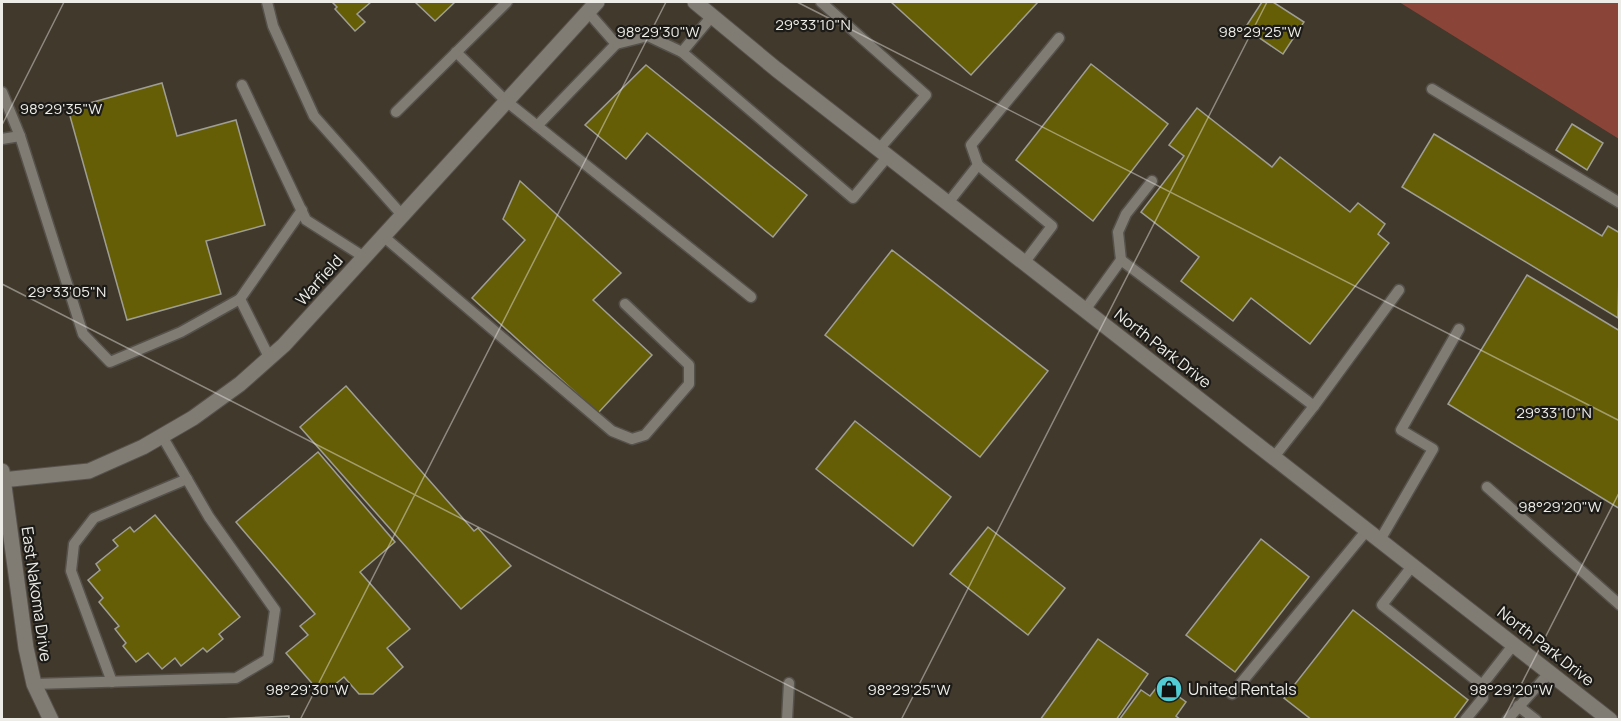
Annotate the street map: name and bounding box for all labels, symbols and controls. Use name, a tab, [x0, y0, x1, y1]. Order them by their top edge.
text: 29°33'10"N	[775, 14, 851, 35]
text: 98°29'30"W	[616, 21, 700, 42]
text: 98°29'25"W	[1219, 21, 1301, 42]
text: 98°29'35"W	[20, 98, 102, 119]
street label: Warfield	[290, 250, 348, 310]
text: 29°33'05"N	[28, 281, 106, 302]
street label: North Park Drive	[1110, 303, 1216, 393]
text: 29°33'10"N	[1516, 402, 1592, 423]
text: 98°29'20"W	[1518, 496, 1602, 517]
street label: East Nakoma Drive	[17, 525, 57, 663]
street label: North Park Drive	[1493, 601, 1599, 691]
shop icon: United Rentals	[1154, 674, 1184, 704]
place label: United Rentals	[1188, 678, 1297, 700]
text: 98°29'30"W	[265, 679, 349, 700]
text: 98°29'25"W	[868, 679, 950, 700]
text: 98°29'20"W	[1469, 679, 1553, 700]

